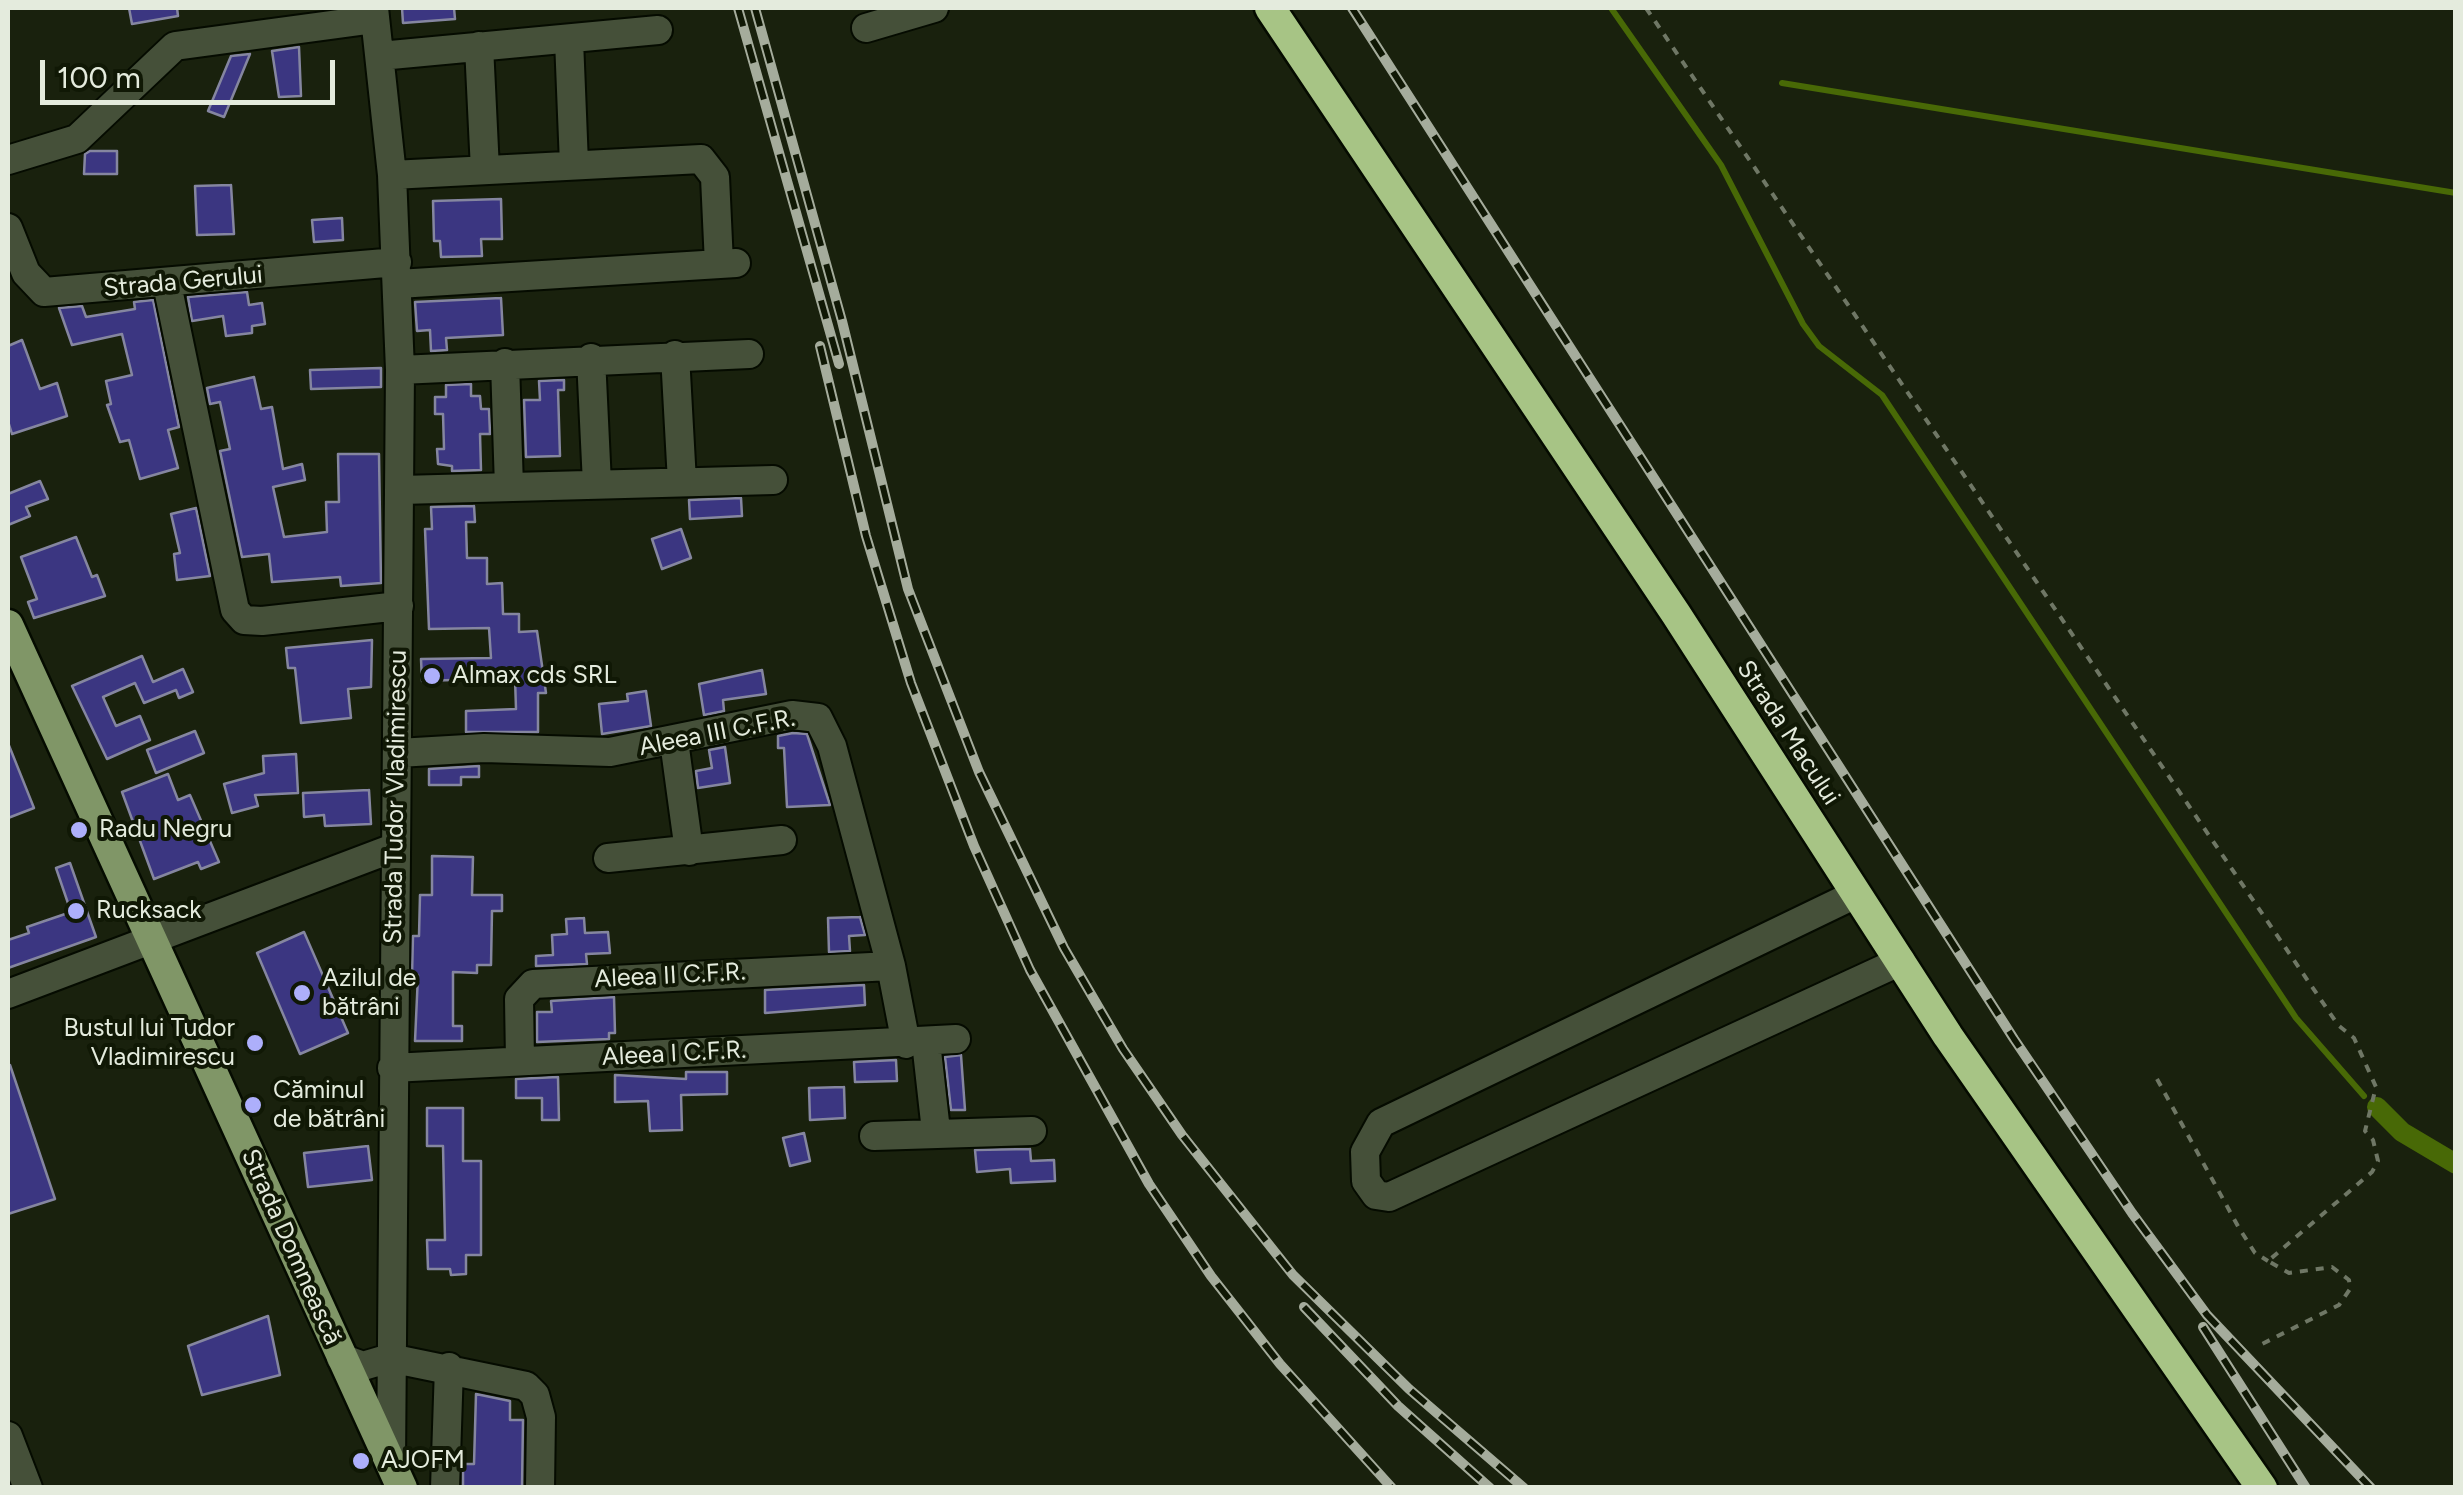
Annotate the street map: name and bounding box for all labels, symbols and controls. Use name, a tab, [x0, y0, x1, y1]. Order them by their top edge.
scale bar	[45, 40, 340, 102]
text: 100 m	[57, 59, 141, 96]
street label: Strada Gerului	[102, 260, 264, 304]
street label: Strada Tudor Vladimirescu	[378, 650, 414, 944]
street label: Strada Macului	[1730, 655, 1846, 811]
place label: Almax cds SRL	[452, 661, 616, 691]
marker: Almax cds SRL	[421, 665, 443, 687]
street label: Aleea III C.F.R.	[637, 703, 797, 763]
place label: Radu Negru	[99, 815, 232, 845]
marker: Radu Negru	[68, 819, 90, 841]
place label: Rucksack	[96, 896, 201, 926]
marker: Rucksack	[65, 900, 87, 922]
street label: Aleea II C.F.R.	[594, 957, 746, 995]
place label: Azilul de bătrâni	[322, 964, 416, 1023]
marker: Azilul de bătrâni	[291, 982, 313, 1004]
place label: Bustul lui Tudor Vladimirescu	[63, 1014, 235, 1073]
marker: Bustul lui Tudor Vladimirescu	[244, 1032, 266, 1054]
street label: Aleea I C.F.R.	[601, 1035, 747, 1073]
place label: Căminul de bătrâni	[273, 1076, 385, 1135]
marker: Căminul de bătrâni	[242, 1094, 264, 1116]
street label: Strada Domnească	[234, 1145, 348, 1349]
place label: AJOFM	[381, 1446, 465, 1476]
marker: AJOFM	[350, 1450, 372, 1472]

